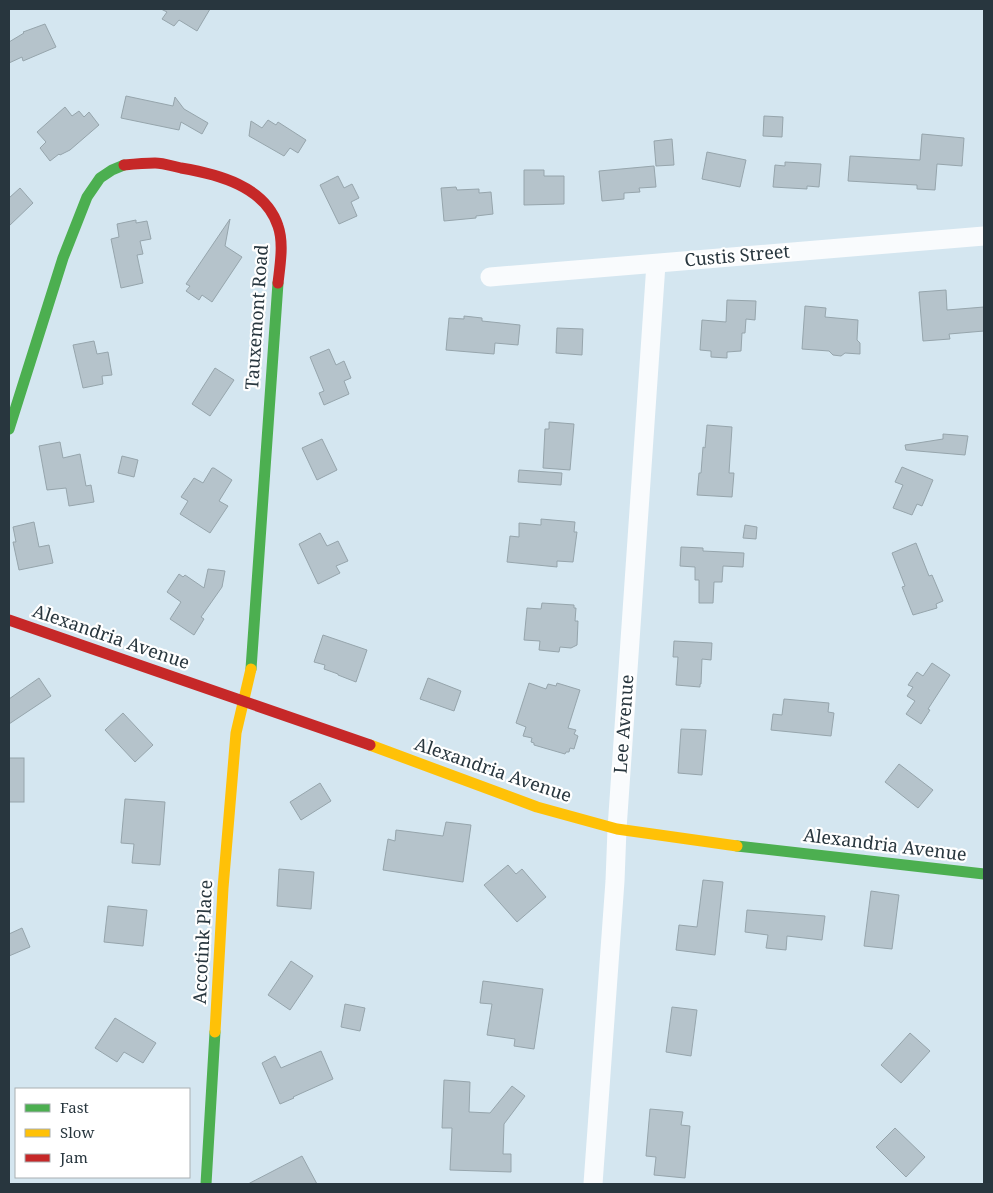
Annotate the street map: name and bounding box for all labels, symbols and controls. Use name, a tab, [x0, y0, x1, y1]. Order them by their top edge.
street label: Custis Street	[683, 238, 791, 272]
street label: Tauxemont Road	[239, 244, 273, 390]
street label: Alexandria Avenue	[30, 598, 193, 674]
street label: Lee Avenue	[608, 673, 638, 774]
street label: Alexandria Avenue	[412, 731, 575, 807]
street label: Alexandria Avenue	[802, 822, 968, 866]
street label: Accotink Place	[187, 879, 217, 1005]
legend	[15, 1088, 190, 1178]
text: Fast	[60, 1097, 89, 1117]
text: Slow	[60, 1122, 94, 1142]
text: Jam	[59, 1147, 88, 1167]

